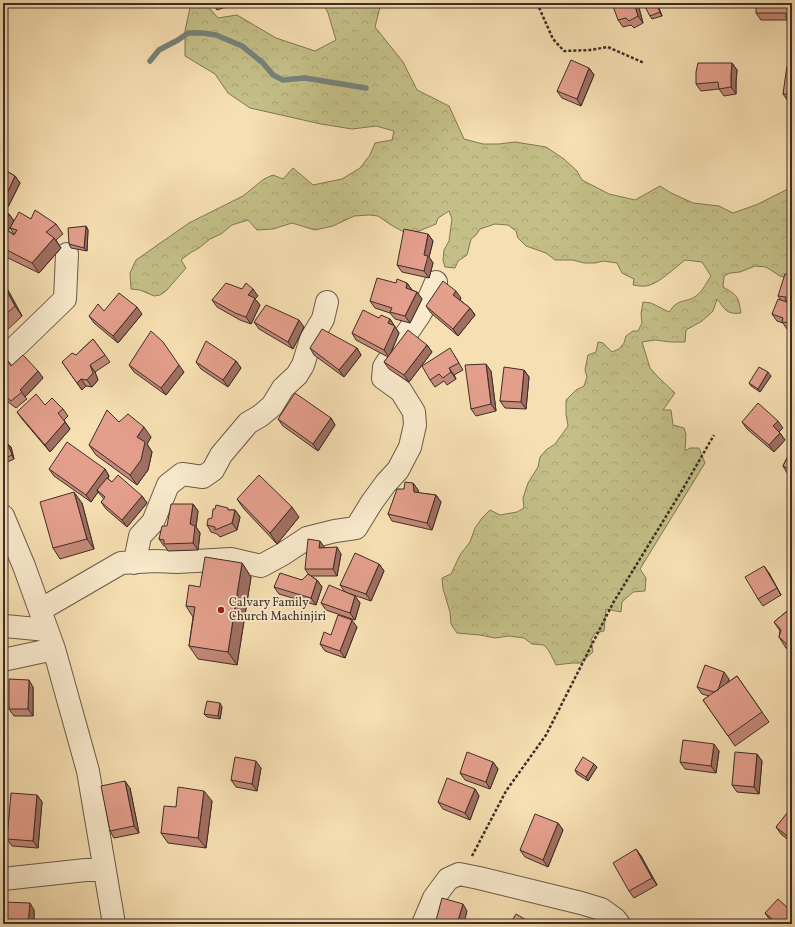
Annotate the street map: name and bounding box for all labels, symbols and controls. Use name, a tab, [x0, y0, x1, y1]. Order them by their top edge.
place label: Calvary Family Church Machinjiri	[229, 595, 327, 625]
marker: Calvary Family Church Machinjiri	[216, 605, 226, 615]

